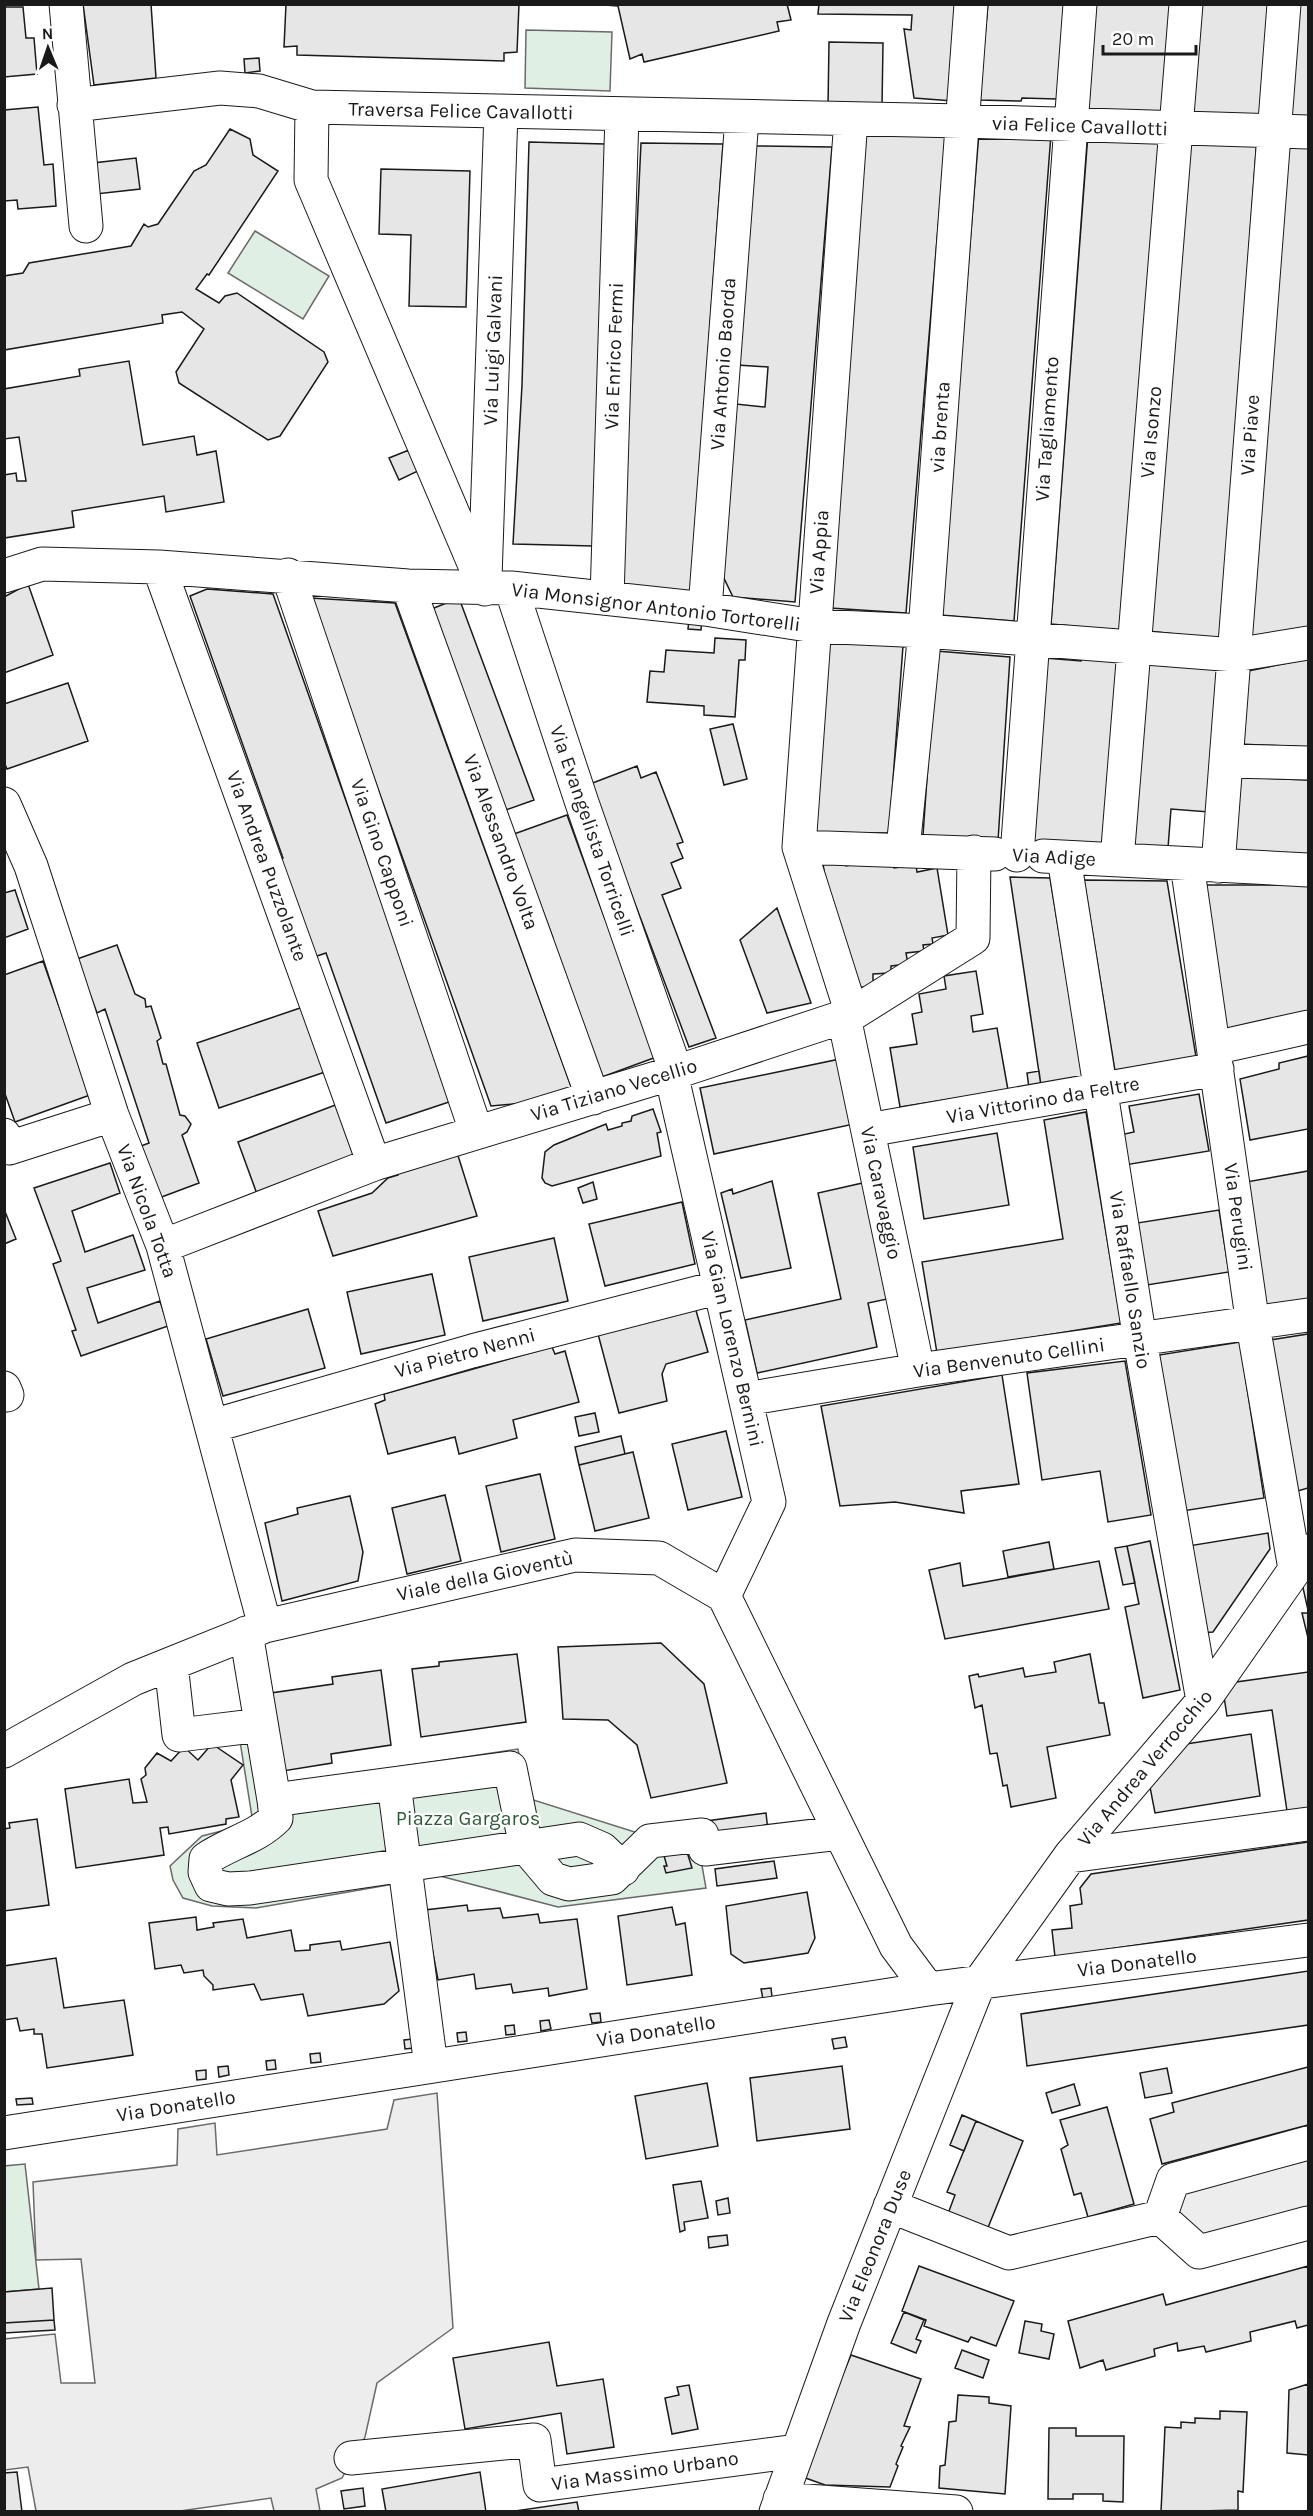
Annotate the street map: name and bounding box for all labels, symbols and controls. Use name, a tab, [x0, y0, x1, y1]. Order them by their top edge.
north arrow	[18, 18, 78, 78]
scale bar	[1103, 18, 1196, 56]
text: N	[41, 24, 54, 43]
text: 20 m	[1112, 28, 1154, 50]
street label: Traversa Felice Cavallotti	[348, 98, 574, 124]
street label: via Felice Cavallotti	[991, 111, 1169, 141]
street label: Via Luigi Galvani	[479, 274, 507, 426]
street label: Via Antonio Baorda	[705, 277, 741, 451]
street label: Via Enrico Fermi	[600, 282, 628, 430]
street label: Via Tagliamento	[1030, 356, 1064, 502]
street label: via brenta	[925, 380, 955, 474]
street label: Via Isonzo	[1136, 385, 1166, 479]
street label: Via Piave	[1236, 394, 1264, 476]
street label: Via Appia	[805, 509, 833, 595]
street label: Via Monsignor Antonio Tortorelli	[510, 578, 802, 636]
street label: Via Evangelista Torricelli	[545, 722, 639, 940]
street label: Via Alessandro Volta	[459, 751, 543, 933]
street label: Via Andrea Puzzolante	[222, 768, 312, 964]
street label: Via Gino Capponi	[346, 776, 418, 930]
street label: Via Adige	[1012, 843, 1096, 871]
street label: Via Tiziano Vecellio	[528, 1054, 700, 1126]
street label: Via Vittorino da Feltre	[945, 1072, 1141, 1128]
street label: Via Caravaggio	[856, 1125, 906, 1261]
street label: Via Nicola Totta	[112, 1141, 182, 1281]
street label: Via Perugini	[1219, 1161, 1257, 1273]
street label: Via Raffaello Sanzio	[1105, 1189, 1155, 1371]
street label: Via Gian Lorenzo Bernini	[696, 1229, 768, 1449]
street label: Via Pietro Nenni	[392, 1323, 538, 1383]
street label: Via Benvenuto Cellini	[912, 1333, 1106, 1383]
street label: Viale della Gioventù	[395, 1546, 575, 1606]
street label: Via Andrea Verrocchio	[1073, 1685, 1217, 1851]
park label: Piazza Gargaros	[396, 1807, 540, 1830]
street label: Via Donatello	[1076, 1944, 1198, 1982]
street label: Via Donatello	[595, 2010, 717, 2052]
street label: Via Donatello	[115, 2085, 237, 2127]
street label: Via Eleonora Duse	[834, 2166, 916, 2326]
street label: Via Massimo Urbano	[550, 2446, 740, 2496]

